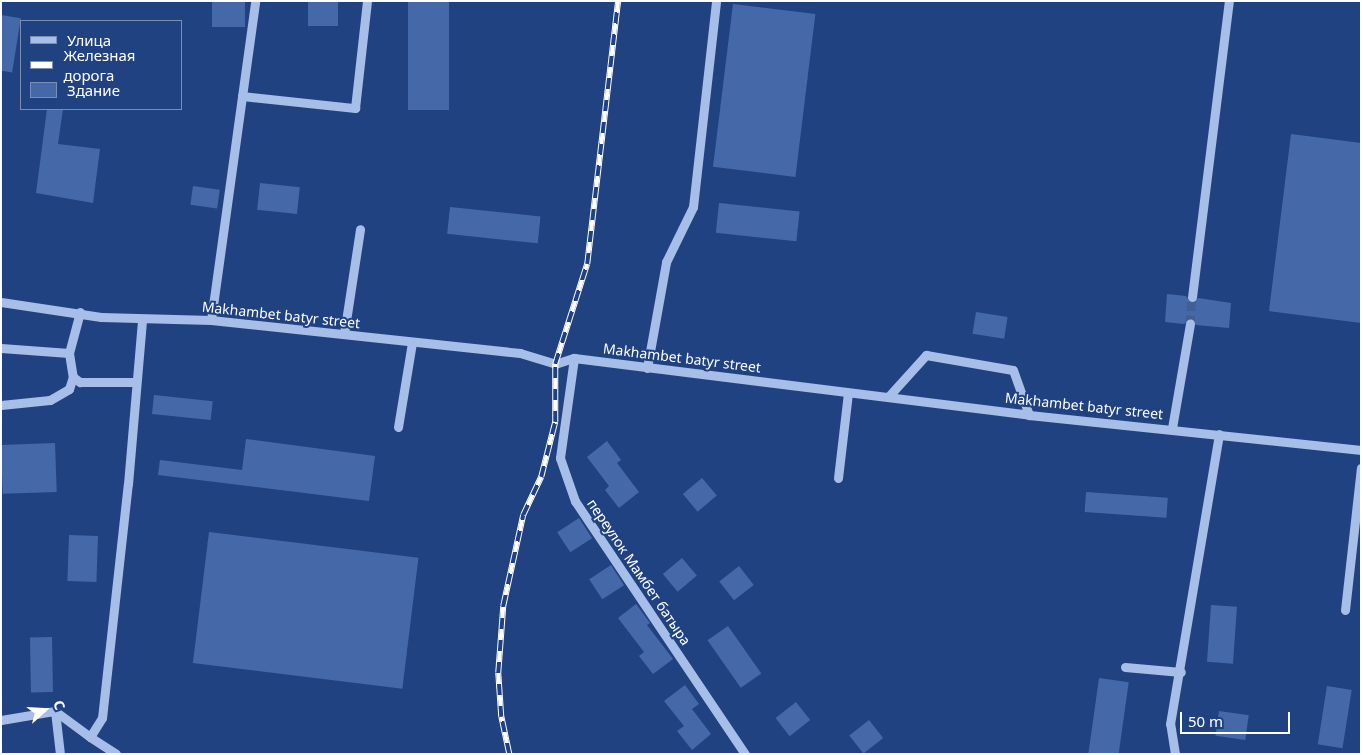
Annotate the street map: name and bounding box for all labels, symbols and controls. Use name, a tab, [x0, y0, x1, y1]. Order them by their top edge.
legend	[20, 20, 182, 110]
text: Улица	[67, 30, 111, 50]
text: Железная дорога	[63, 45, 136, 85]
text: Здание	[67, 80, 120, 100]
street label: Makhambet batyr street	[201, 298, 361, 332]
street label: Makhambet batyr street	[602, 340, 762, 376]
street label: Makhambet batyr street	[1004, 389, 1164, 423]
street label: переулок Мамбет батыра	[584, 496, 694, 648]
north arrow	[20, 685, 70, 735]
text: С	[49, 698, 70, 712]
scale bar	[1182, 702, 1292, 734]
text: 50 m	[1188, 711, 1223, 731]

